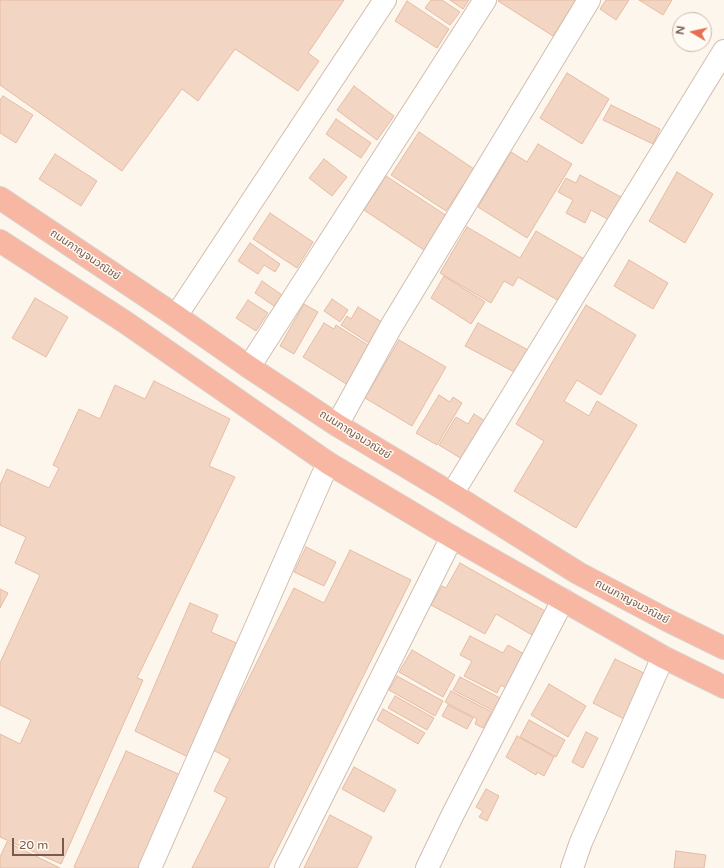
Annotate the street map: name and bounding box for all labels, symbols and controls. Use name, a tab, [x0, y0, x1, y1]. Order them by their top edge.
north arrow	[672, 12, 712, 52]
text: N	[674, 25, 688, 36]
street label: ถนนกาญจนวณิชย์	[47, 227, 123, 283]
street label: ถนนกาญจนวณิชย์	[317, 408, 393, 462]
street label: ถนนกาญจนวณิชย์	[593, 577, 671, 627]
scale bar	[14, 830, 66, 856]
text: 20 m	[19, 838, 48, 852]

